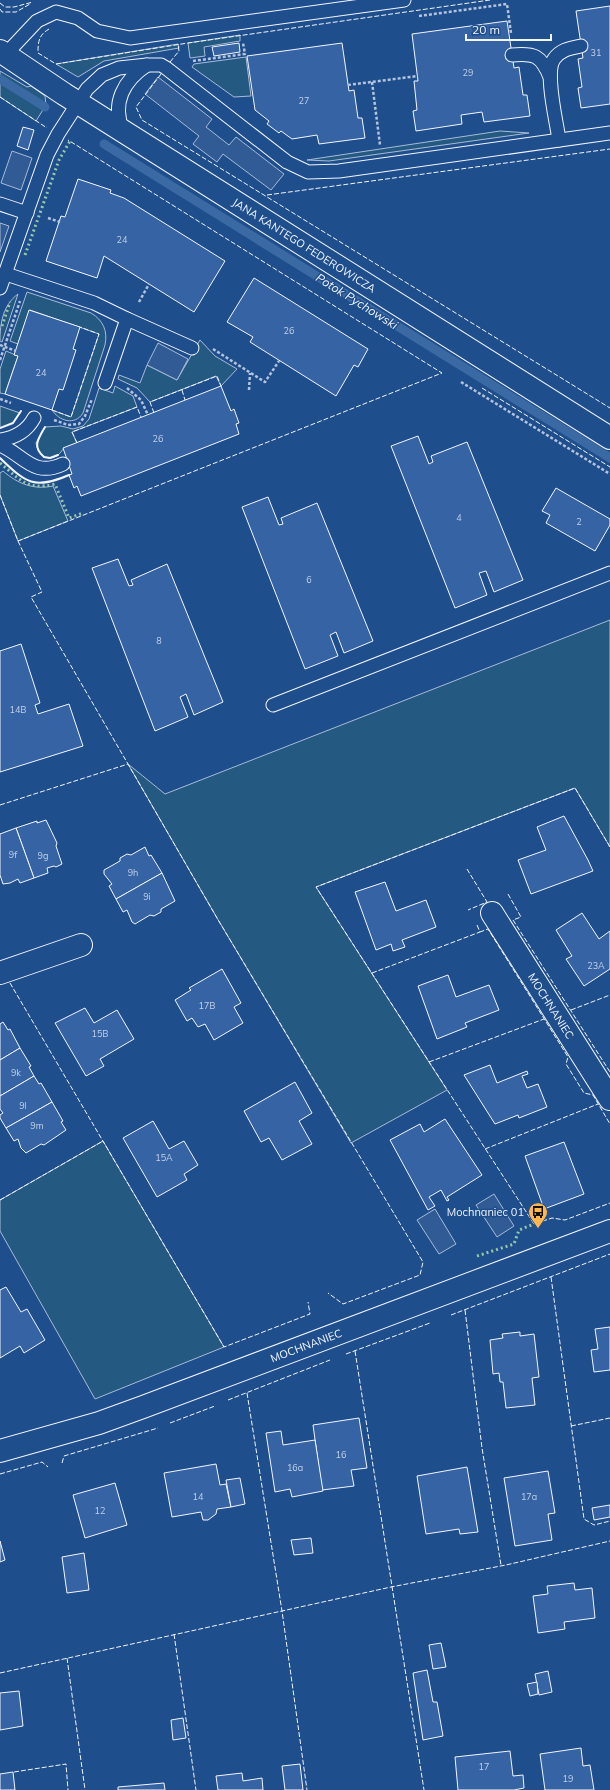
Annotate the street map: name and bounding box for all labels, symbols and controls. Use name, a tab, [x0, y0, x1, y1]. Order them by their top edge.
scale bar	[466, 16, 551, 42]
text: 20 m	[472, 22, 500, 37]
house number: 31	[591, 47, 601, 58]
house number: 29	[463, 67, 473, 78]
house number: 27	[299, 95, 309, 106]
street label: JANA KANTEGO FEDEROWICZA	[230, 195, 378, 296]
house number: 24	[117, 234, 128, 245]
water label: Potok Pychowski	[313, 270, 401, 332]
house number: 26	[284, 325, 294, 336]
house number: 24	[36, 367, 47, 378]
house number: 26	[153, 433, 163, 444]
house number: 4	[456, 512, 462, 523]
house number: 2	[576, 516, 582, 527]
house number: 6	[306, 574, 312, 585]
house number: 8	[156, 635, 162, 646]
house number: 14B	[10, 704, 26, 715]
house number: 9f	[9, 849, 18, 860]
house number: 9g	[38, 850, 48, 861]
house number: 9h	[128, 867, 138, 878]
house number: 9i	[143, 891, 151, 902]
house number: 23A	[587, 960, 605, 971]
street label: MOCHNANIEC	[525, 970, 577, 1041]
house number: 17B	[199, 1000, 215, 1011]
house number: 15B	[92, 1028, 108, 1039]
house number: 9k	[11, 1067, 21, 1078]
house number: 9l	[19, 1100, 27, 1111]
house number: 9m	[30, 1120, 44, 1131]
house number: 15A	[155, 1152, 173, 1163]
bus stop icon: Mochnaniec 01	[527, 1201, 549, 1229]
place label: Mochnaniec 01	[447, 1205, 524, 1219]
street label: MOCHNANIEC	[268, 1326, 344, 1365]
house number: 16	[336, 1449, 346, 1460]
house number: 16a	[287, 1462, 303, 1473]
house number: 14	[193, 1491, 204, 1502]
house number: 17a	[521, 1491, 537, 1502]
house number: 12	[95, 1505, 105, 1516]
house number: 17	[479, 1761, 489, 1772]
house number: 19	[563, 1773, 573, 1784]

